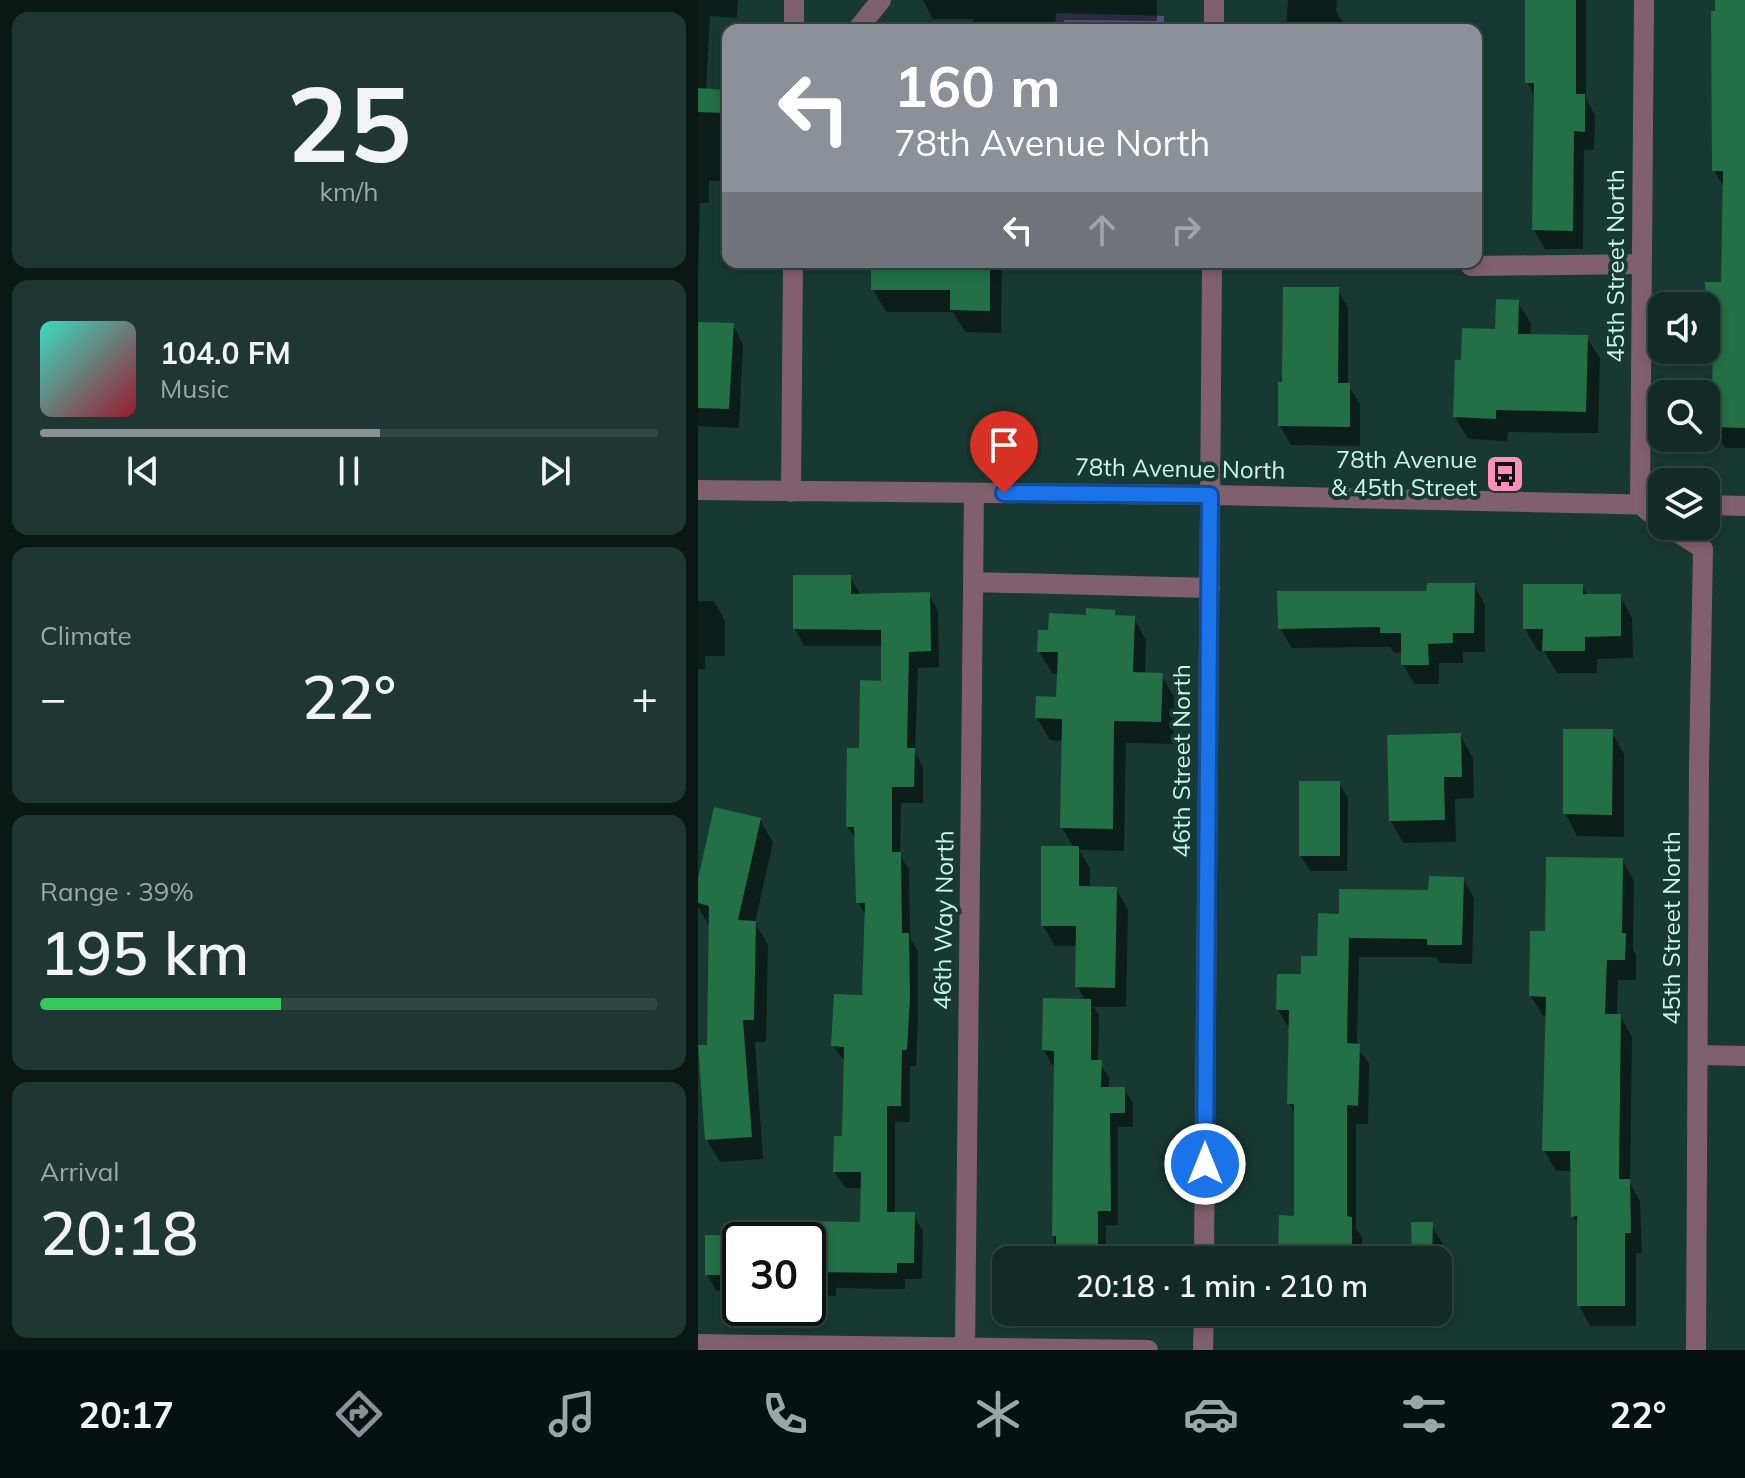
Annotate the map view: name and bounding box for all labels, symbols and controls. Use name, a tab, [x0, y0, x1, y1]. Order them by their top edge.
text: 160 m	[894, 51, 1061, 121]
icon: left	[762, 56, 866, 160]
text: 25	[287, 57, 411, 188]
text: 78th Avenue North	[894, 120, 1210, 165]
street label: 45th Street North	[1600, 169, 1630, 363]
text: km/h	[320, 175, 378, 208]
icon: left	[996, 208, 1040, 252]
icon: ahead	[1080, 208, 1124, 252]
icon: right	[1164, 208, 1208, 252]
map controls	[1648, 292, 1720, 540]
button: sound	[1648, 292, 1720, 364]
text: 104.0 FM	[160, 334, 291, 372]
text: Music	[160, 372, 229, 405]
button: search	[1648, 380, 1720, 452]
pin	[970, 411, 1038, 493]
icon: arrive	[982, 423, 1026, 467]
place label: 78th Avenue & 45th Street	[1331, 444, 1477, 502]
icon: previous	[121, 449, 165, 493]
icon: pause	[327, 449, 371, 493]
icon: next	[533, 449, 577, 493]
street label: 78th Avenue North	[1074, 451, 1286, 485]
bus stop icon: 78th Avenue & 45th Street	[1484, 453, 1526, 495]
button: layers	[1648, 468, 1720, 540]
text: Climate	[40, 619, 132, 652]
text: 22°	[302, 659, 396, 734]
street label: 46th Street North	[1166, 664, 1196, 858]
text: −	[40, 670, 66, 725]
text: +	[632, 670, 658, 725]
street label: 46th Way North	[926, 830, 960, 1010]
street label: 45th Street North	[1656, 831, 1686, 1025]
text: Range · 39%	[40, 875, 194, 908]
text: 195 km	[40, 915, 249, 990]
position arrow	[1163, 1122, 1247, 1206]
text: Arrival	[40, 1155, 120, 1188]
text: 20:18	[40, 1195, 198, 1270]
speed limit sign: 30	[722, 1222, 826, 1326]
text: 20:18 · 1 min · 210 m	[1076, 1267, 1368, 1305]
icon: directions	[331, 1386, 387, 1442]
icon: music	[544, 1386, 600, 1442]
icon: phone	[757, 1386, 813, 1442]
icon: climate	[970, 1386, 1026, 1442]
icon: car	[1183, 1386, 1239, 1442]
icon: filters	[1396, 1386, 1452, 1442]
text: 20:17	[79, 1392, 174, 1437]
text: 22°	[1610, 1392, 1666, 1437]

